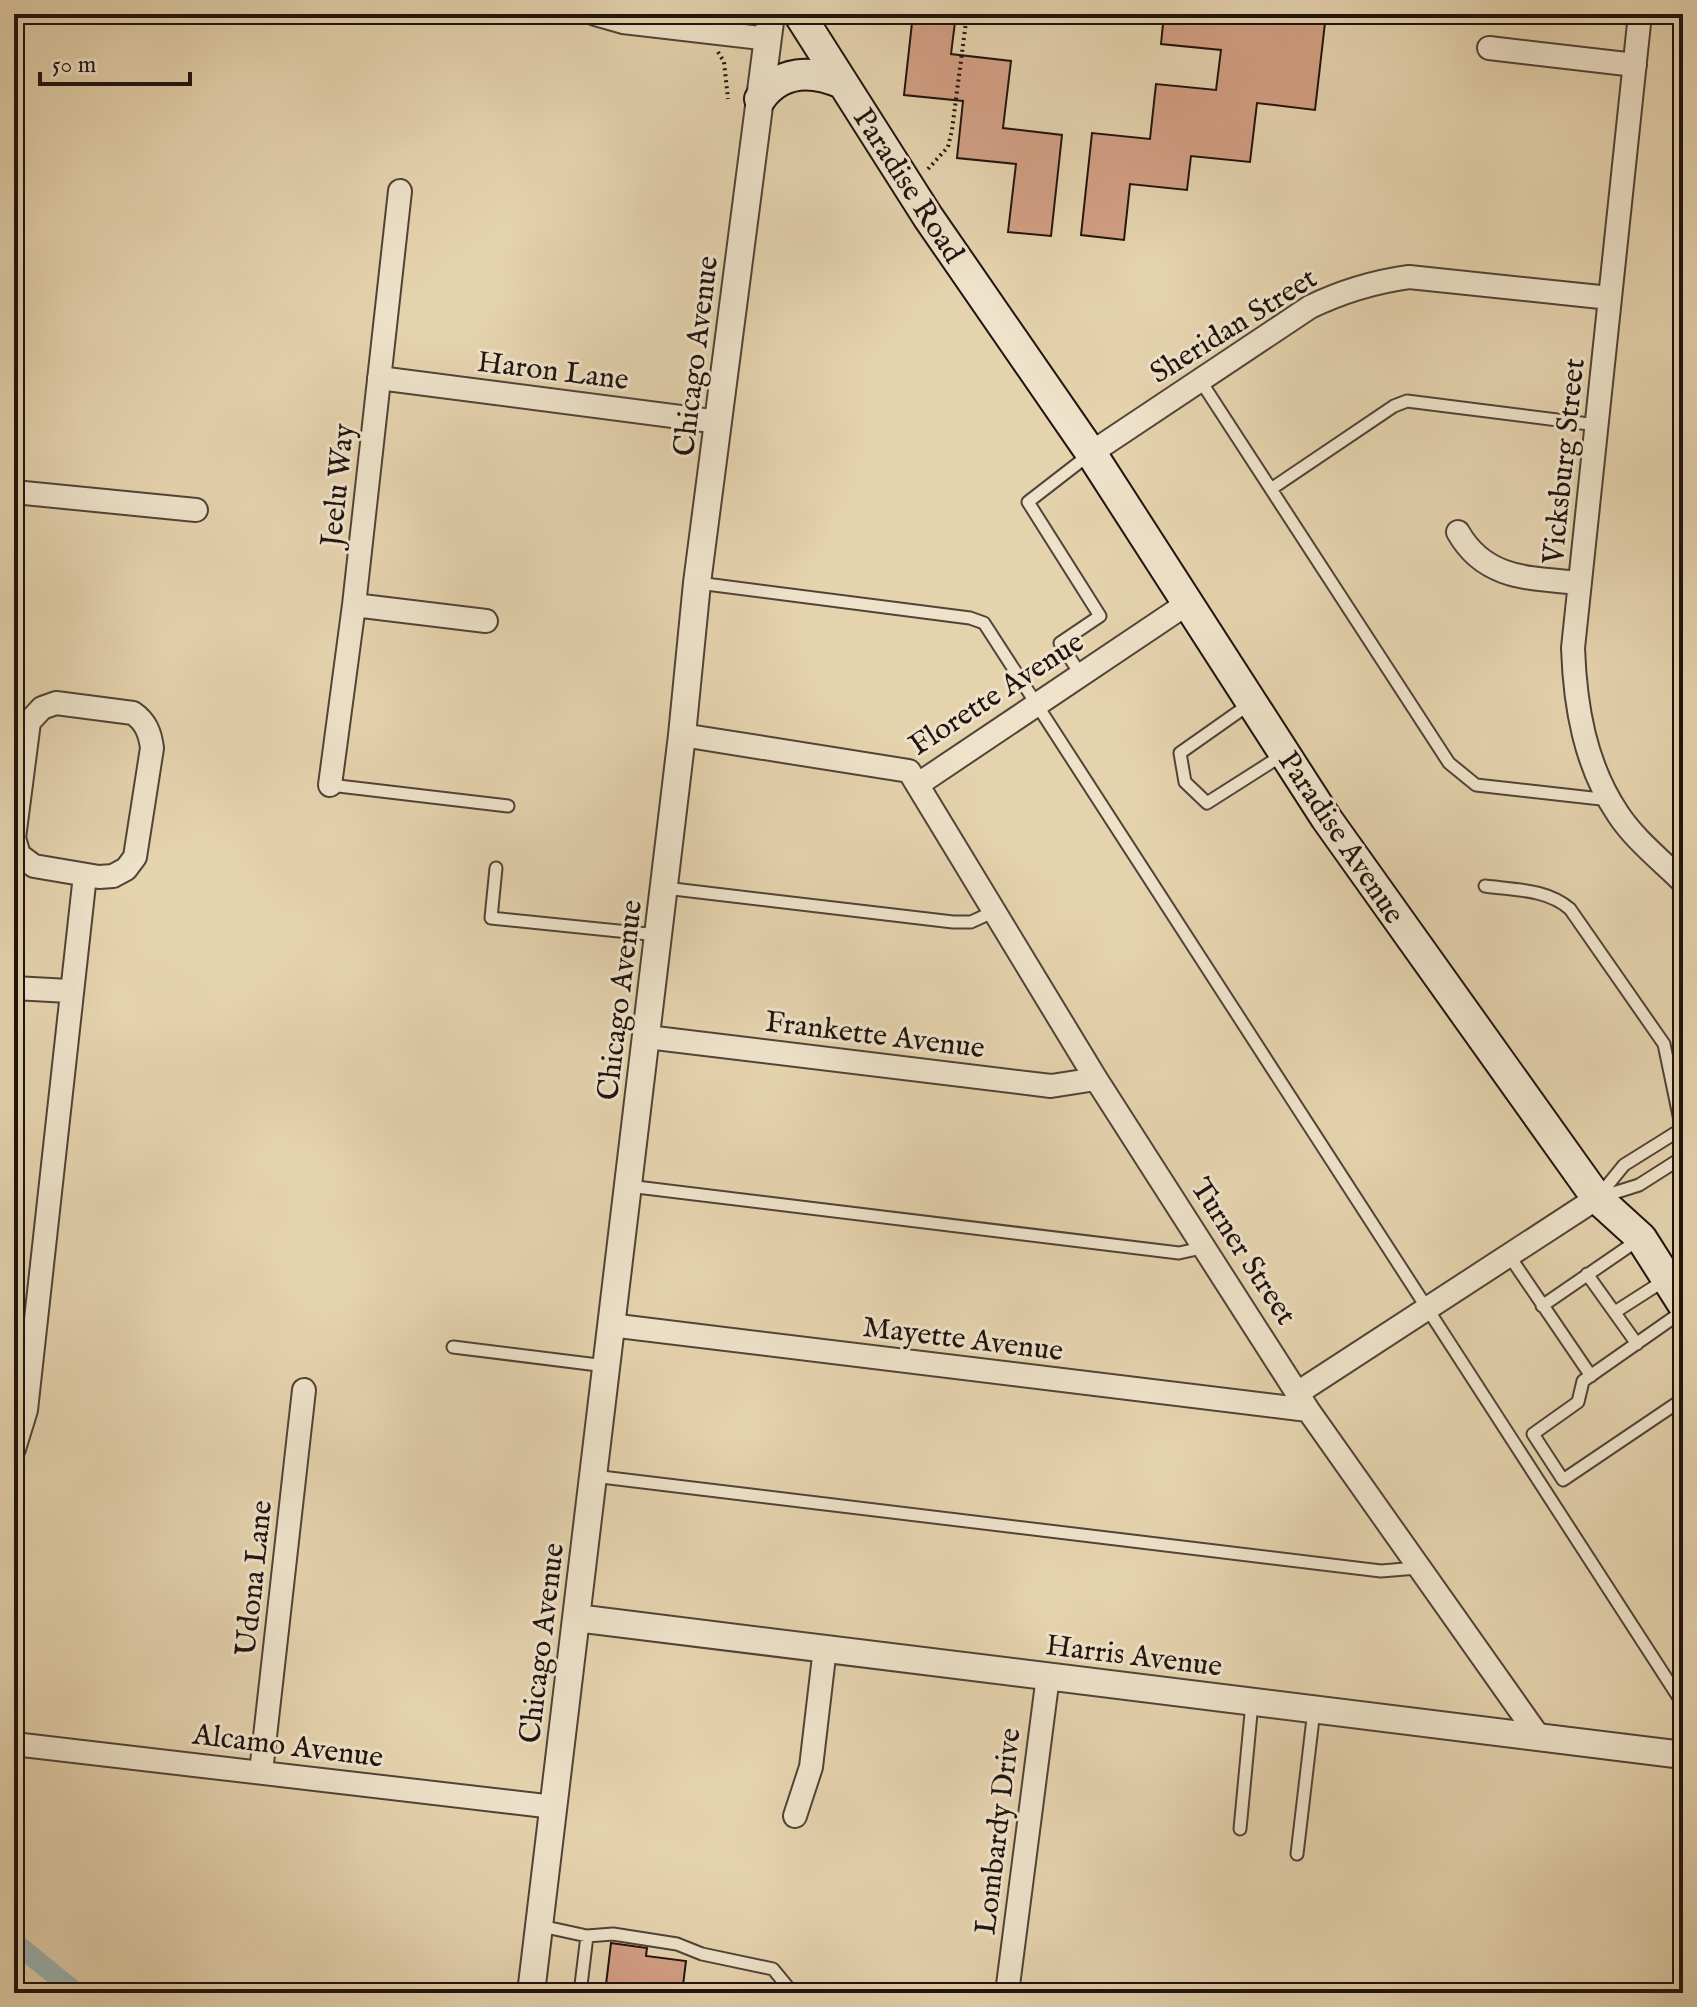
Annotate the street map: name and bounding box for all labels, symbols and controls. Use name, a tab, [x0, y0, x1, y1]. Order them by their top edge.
scale bar	[40, 36, 190, 86]
text: 50 m	[52, 50, 96, 81]
street label: Paradise Road	[843, 102, 972, 271]
street label: Chicago Avenue	[666, 254, 728, 459]
street label: Sheridan Street	[1143, 260, 1325, 393]
street label: Haron Lane	[475, 344, 631, 400]
street label: Vicksburg Street	[1535, 356, 1595, 567]
street label: Jeelu Way	[313, 422, 364, 552]
street label: Florette Avenue	[903, 624, 1092, 765]
street label: Paradise Avenue	[1268, 744, 1412, 932]
street label: Chicago Avenue	[590, 898, 652, 1103]
street label: Frankette Avenue	[763, 1004, 987, 1068]
street label: Turner Street	[1181, 1171, 1304, 1333]
street label: Mayette Avenue	[860, 1309, 1065, 1371]
street label: Udona Lane	[228, 1499, 282, 1658]
street label: Chicago Avenue	[512, 1541, 574, 1746]
street label: Harris Avenue	[1043, 1627, 1224, 1687]
street label: Alcamo Avenue	[189, 1716, 385, 1778]
street label: Lombardy Drive	[967, 1726, 1031, 1937]

